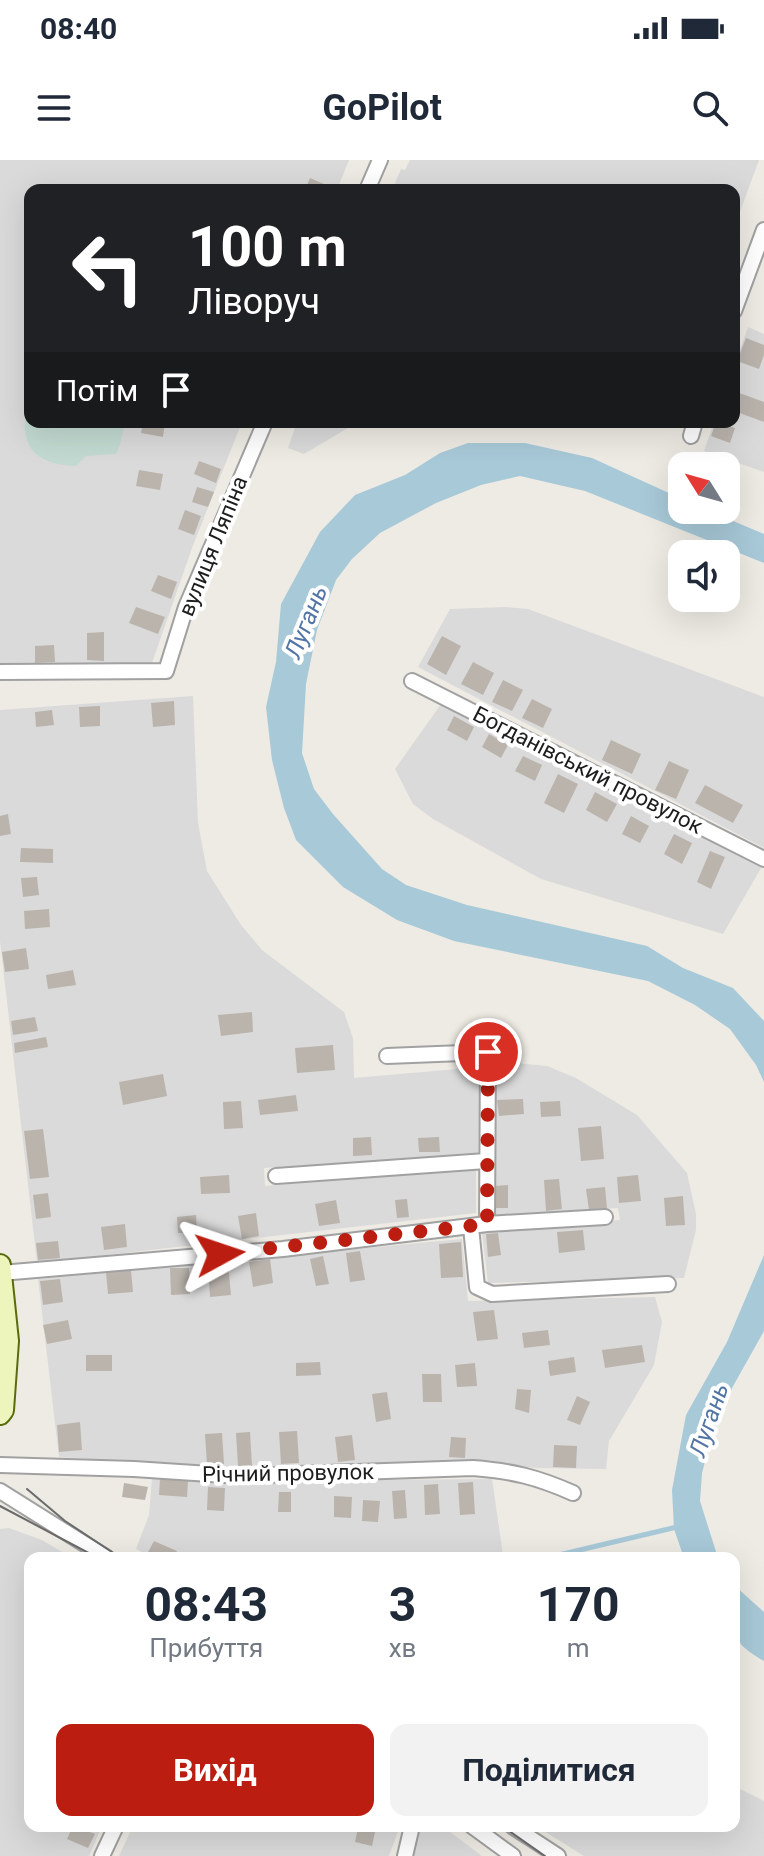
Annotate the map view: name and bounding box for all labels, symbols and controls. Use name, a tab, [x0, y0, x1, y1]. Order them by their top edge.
text: 08:40	[40, 11, 117, 46]
icon: menu	[32, 86, 76, 130]
icon: search	[688, 86, 732, 130]
text: GoPilot	[322, 87, 442, 129]
text: 100 m	[188, 214, 347, 280]
icon: left	[56, 216, 160, 320]
text: Ліворуч	[188, 281, 320, 323]
icon: arrive	[154, 368, 198, 412]
text: Потім	[56, 373, 138, 408]
north arrow	[668, 452, 740, 524]
map controls	[668, 452, 740, 612]
street label: вулиця Ляпіна	[174, 472, 252, 620]
button: sound	[668, 540, 740, 612]
water label: Лугань	[278, 582, 333, 663]
street label: Богданівський провулок	[469, 701, 707, 839]
pin	[454, 1018, 522, 1086]
icon: arrive	[466, 1030, 510, 1074]
position arrow	[178, 1212, 262, 1296]
water label: Лугань	[683, 1379, 735, 1461]
street label: Річний провулок	[202, 1459, 374, 1487]
text: 08:43	[144, 1576, 268, 1633]
text: 3	[389, 1576, 416, 1633]
text: 170	[537, 1576, 619, 1633]
text: Прибуття	[149, 1633, 263, 1663]
text: хв	[389, 1633, 416, 1663]
text: m	[567, 1633, 590, 1663]
button: Вихід	[56, 1724, 374, 1816]
button: Поділитися	[390, 1724, 708, 1816]

